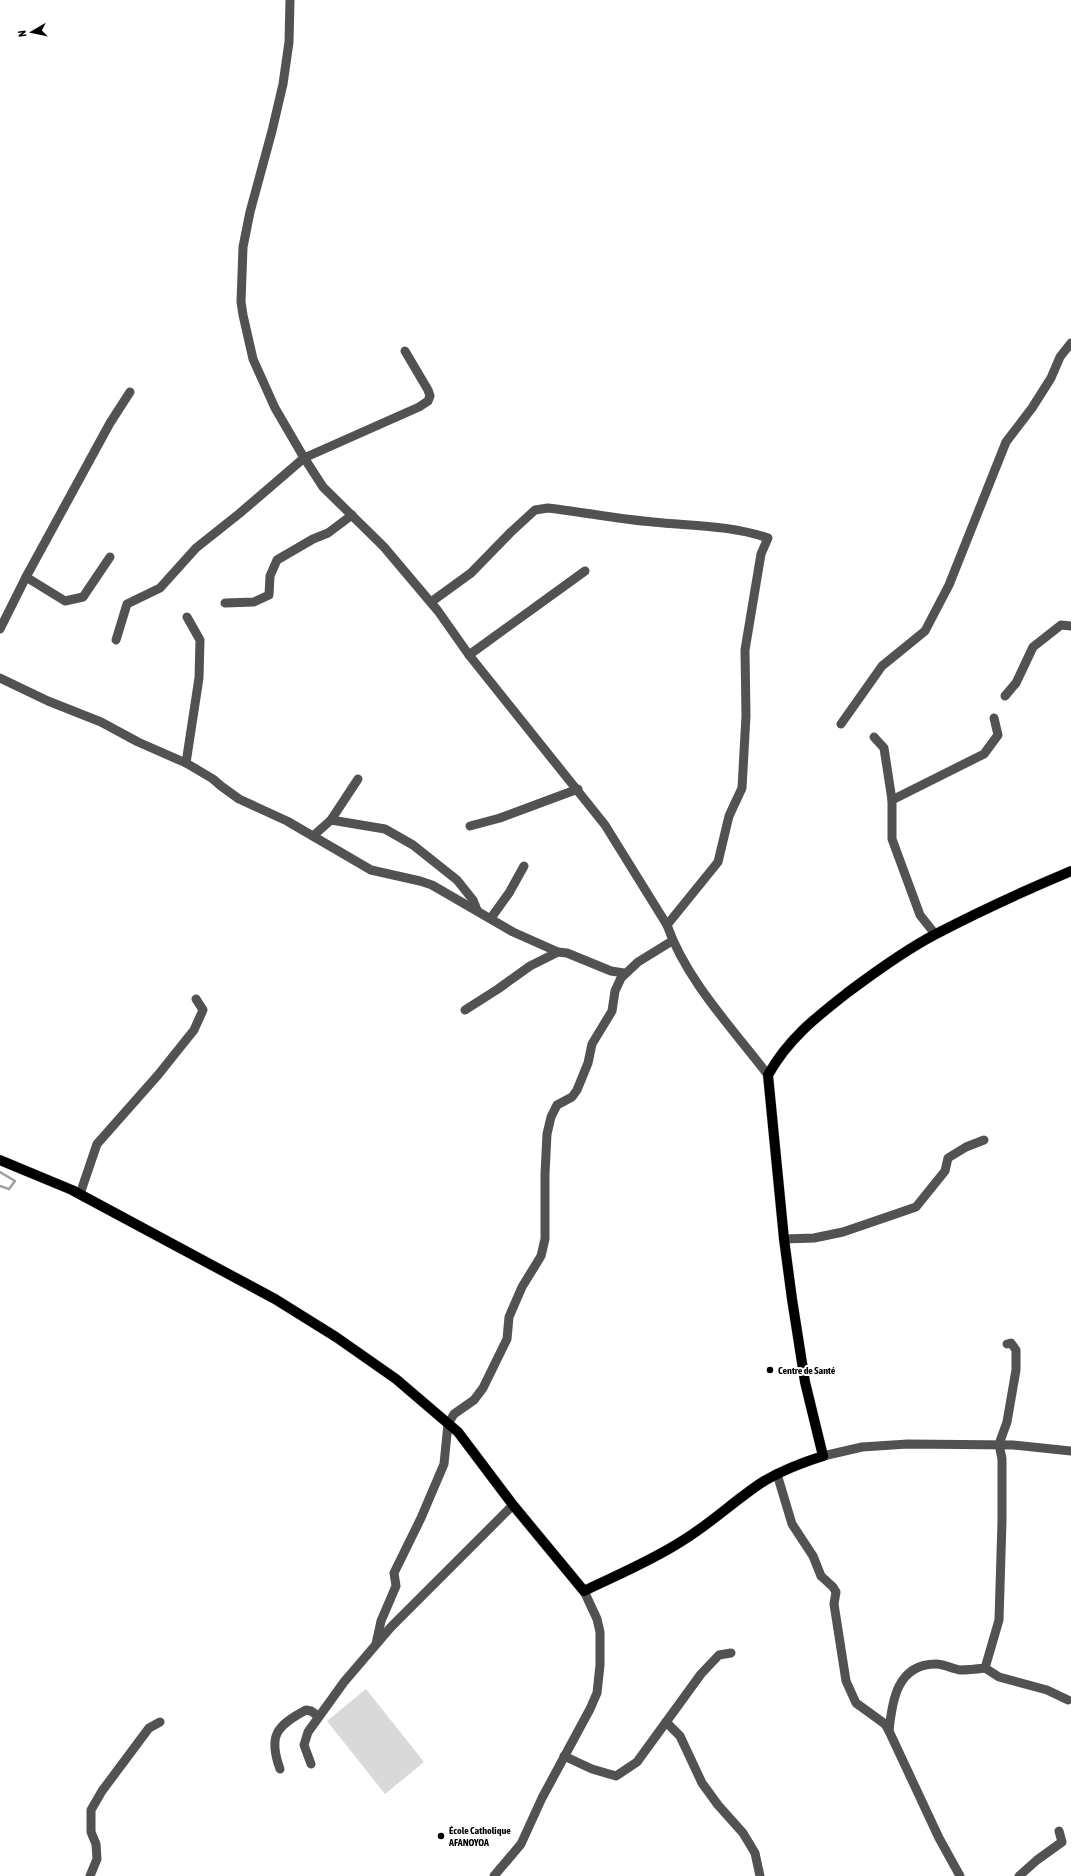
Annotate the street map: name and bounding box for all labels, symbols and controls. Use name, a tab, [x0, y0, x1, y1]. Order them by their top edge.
north arrow	[12, 12, 52, 52]
text: N	[16, 29, 29, 38]
marker: Centre de Santé	[765, 1365, 775, 1375]
place label: Centre de Santé	[778, 1365, 836, 1376]
place label: École Catholique AFANOYOA	[448, 1825, 511, 1848]
marker: École Catholique AFANOYOA	[436, 1831, 446, 1841]

